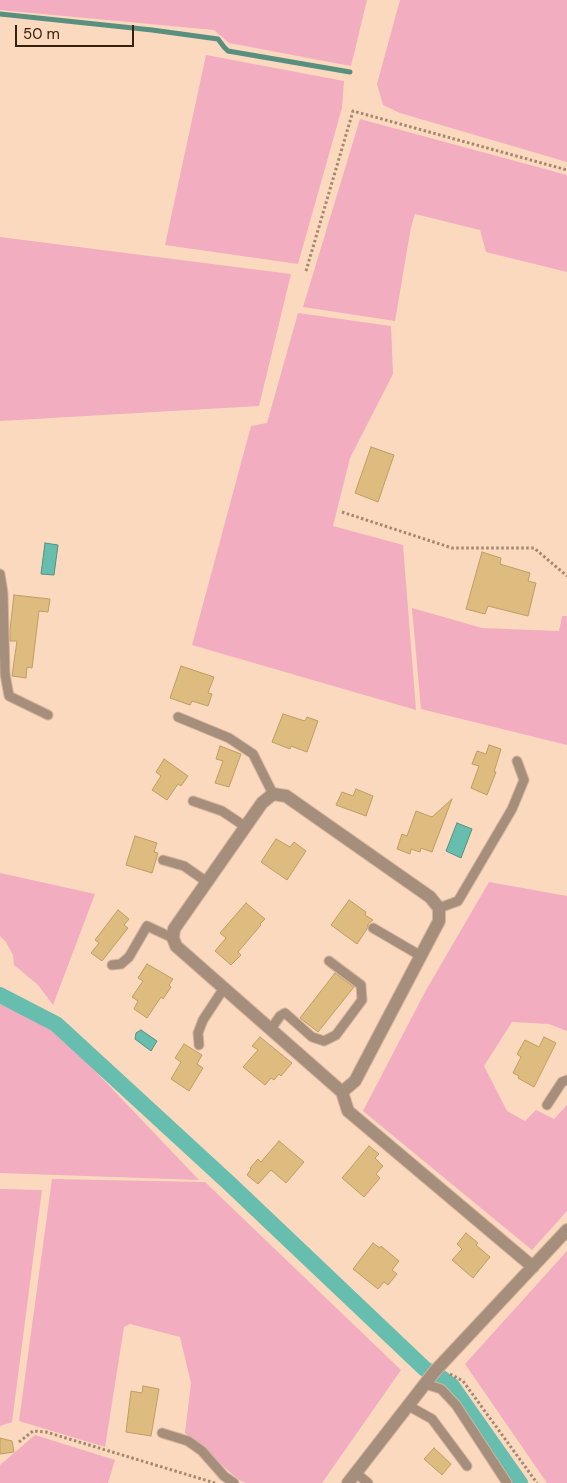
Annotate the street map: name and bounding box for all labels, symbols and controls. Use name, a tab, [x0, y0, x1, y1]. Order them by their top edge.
scale bar	[18, 15, 136, 47]
text: 50 m	[23, 24, 60, 44]

